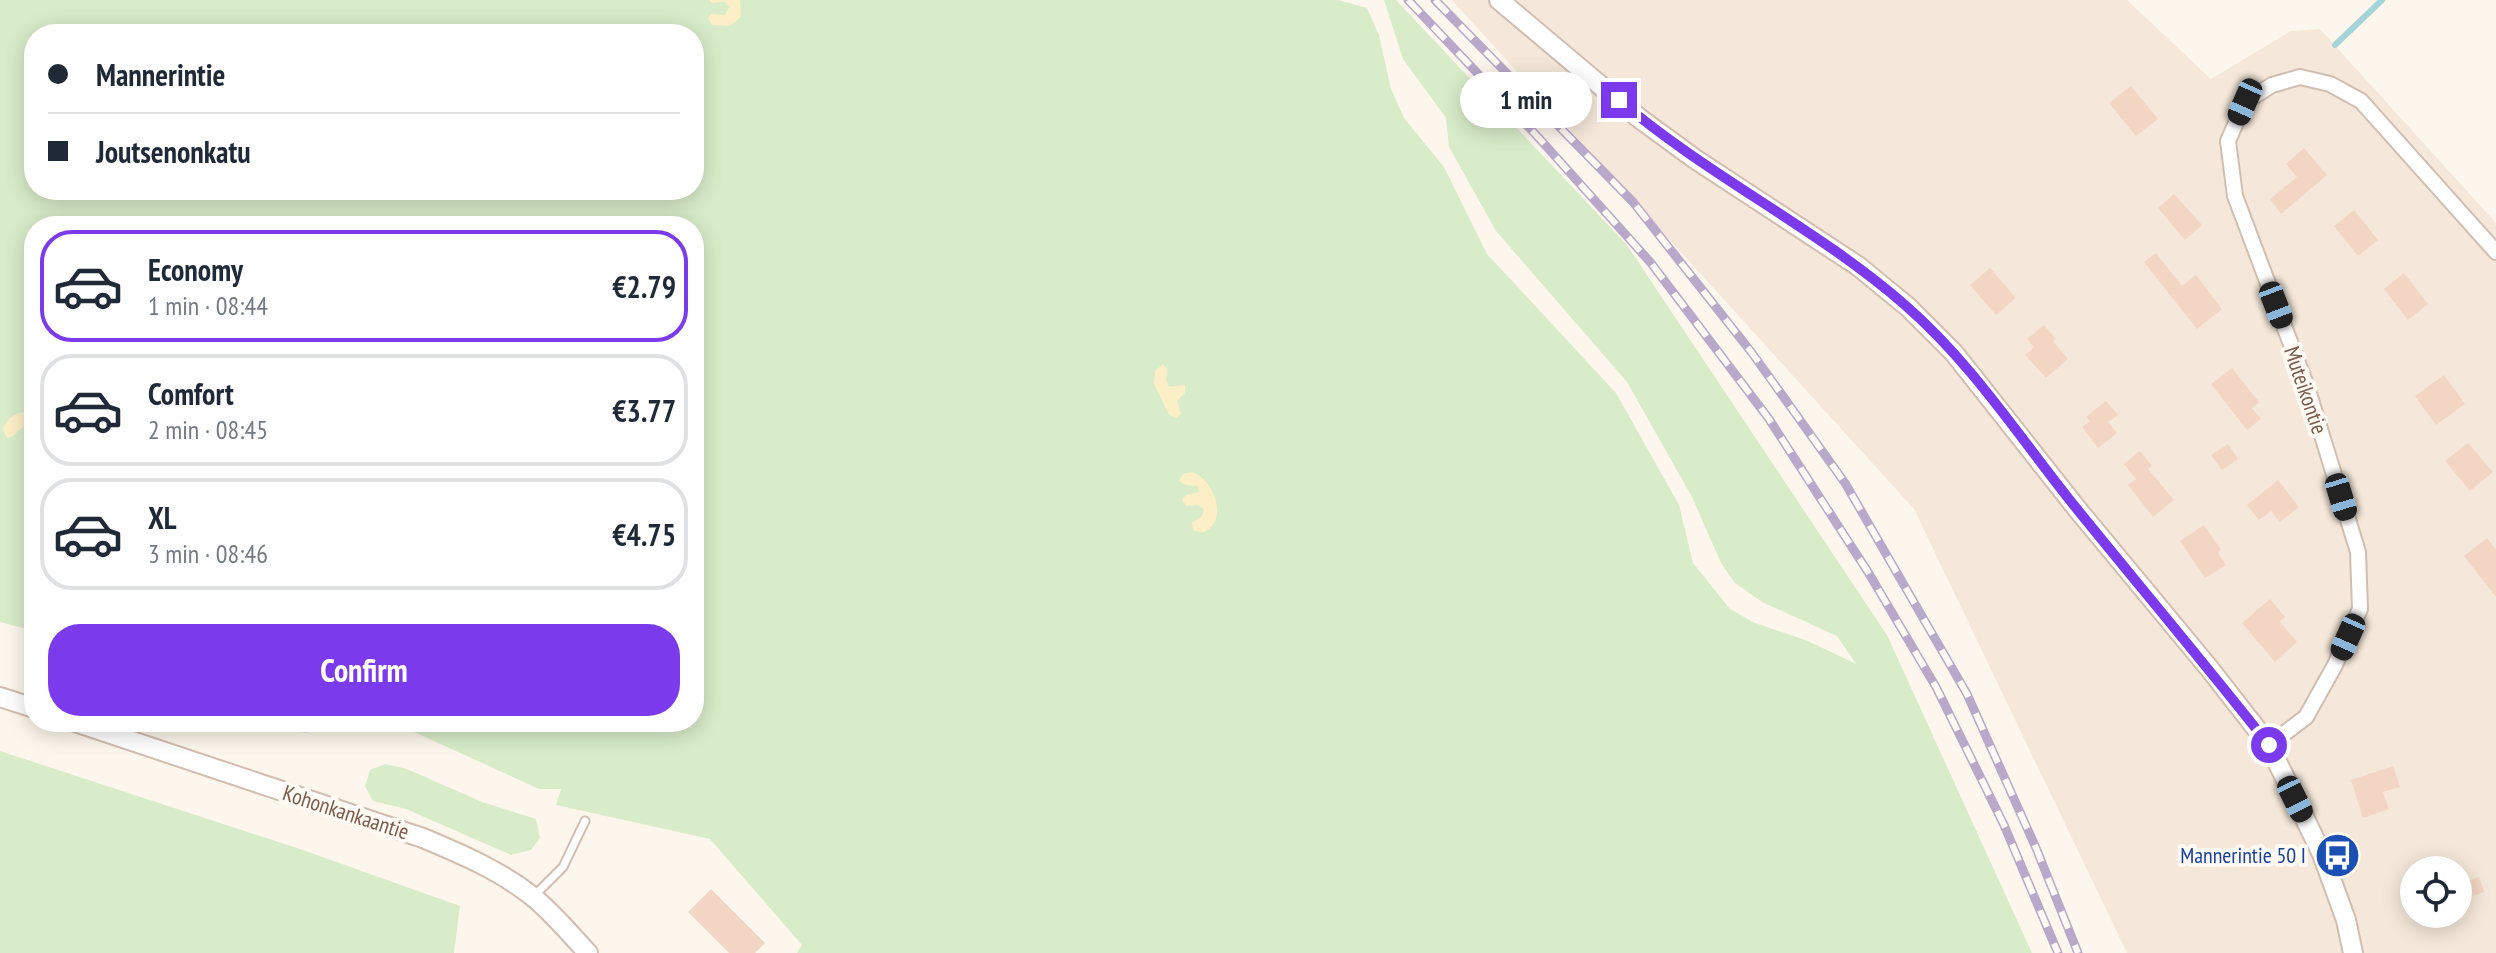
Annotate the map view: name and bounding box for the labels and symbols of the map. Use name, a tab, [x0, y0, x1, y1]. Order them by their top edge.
callout: 1 min	[1459, 72, 1591, 128]
car	[2224, 75, 2266, 129]
route end	[1601, 82, 1637, 118]
car	[2256, 278, 2296, 332]
street label: Muteikontie	[2278, 343, 2334, 437]
car	[2323, 471, 2359, 523]
car	[2327, 610, 2369, 664]
route start	[2251, 727, 2287, 763]
car	[2274, 772, 2316, 826]
street label: Kohonkankaantie	[279, 778, 413, 846]
bus stop icon: Mannerintie 50 I	[2313, 831, 2361, 879]
place label: Mannerintie 50 I	[2180, 841, 2306, 869]

